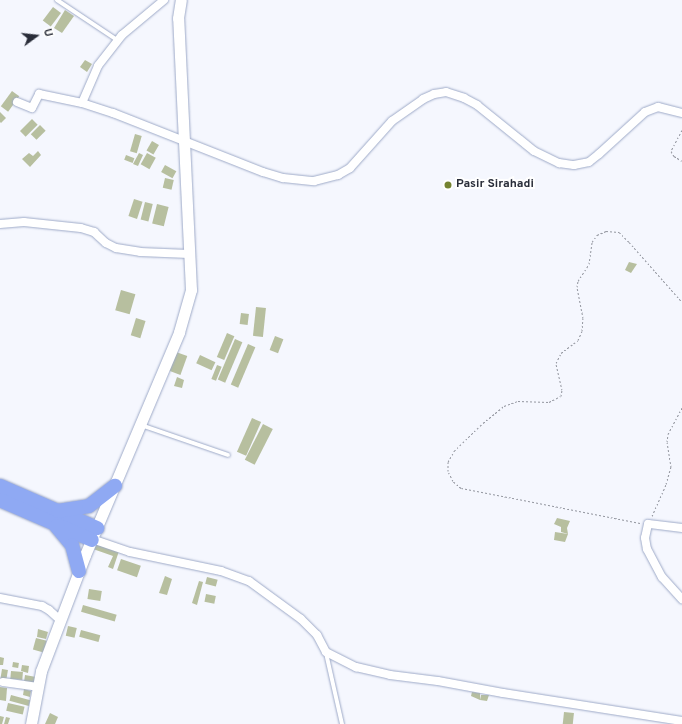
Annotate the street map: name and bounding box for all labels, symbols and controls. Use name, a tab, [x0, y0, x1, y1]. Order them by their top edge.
north arrow	[16, 16, 56, 56]
text: U	[40, 27, 55, 38]
place label: Pasir Sirahadi	[456, 178, 534, 192]
marker: Pasir Sirahadi	[443, 180, 453, 190]

